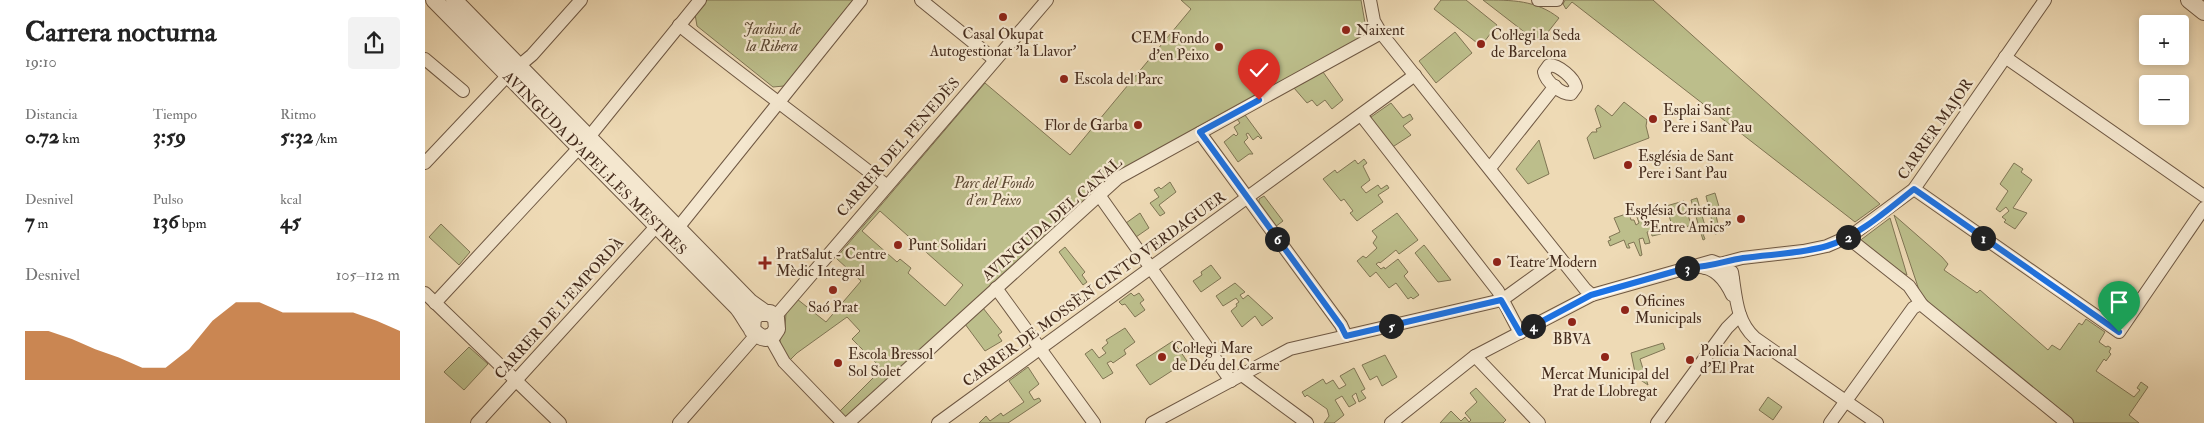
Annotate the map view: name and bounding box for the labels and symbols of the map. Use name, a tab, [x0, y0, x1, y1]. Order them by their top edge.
marker: Casal Okupat Autogestionat 'la Llavor'	[997, 11, 1009, 23]
park label: Jardins de la Ribera	[743, 20, 802, 56]
place label: Naixent	[1356, 21, 1405, 40]
marker: Naixent	[1340, 24, 1352, 36]
place label: Casal Okupat Autogestionat 'la Llavor'	[929, 25, 1077, 61]
place label: Col·legi la Seda de Barcelona	[1491, 26, 1581, 62]
place label: CEM Fondo d'en Peixo	[1131, 29, 1209, 65]
marker: Col·legi la Seda de Barcelona	[1475, 38, 1487, 50]
marker: CEM Fondo d'en Peixo	[1213, 41, 1225, 53]
pin	[1238, 49, 1280, 100]
street label: AVINGUDA D'APEL·LES MESTRES	[498, 67, 691, 259]
place label: Escola del Parc	[1074, 70, 1163, 89]
street label: CARRER DEL PENEDÈS	[832, 73, 964, 221]
marker: Escola del Parc	[1058, 73, 1070, 85]
street label: CARRER MAJOR	[1893, 74, 1979, 184]
place label: Esplai Sant Pere i Sant Pau	[1663, 101, 1753, 137]
marker: Esplai Sant Pere i Sant Pau	[1647, 113, 1659, 125]
place label: Flor de Garba	[1044, 116, 1129, 135]
marker: Flor de Garba	[1132, 119, 1144, 131]
place label: Església de Sant Pere i Sant Pau	[1638, 147, 1734, 183]
street label: AVINGUDA DEL CANAL	[978, 153, 1126, 286]
marker: Església de Sant Pere i Sant Pau	[1622, 159, 1634, 171]
park label: Parc del Fondo d'en Peixo	[953, 174, 1034, 210]
street label: CARRER DE MOSSÈN CINTO VERDAGUER	[958, 186, 1231, 391]
place label: Església Cristiana "Entre Amics"	[1625, 201, 1732, 237]
marker: Església Cristiana "Entre Amics"	[1735, 213, 1747, 225]
pin: 2	[1835, 224, 1861, 250]
pin: 6	[1265, 226, 1289, 252]
pin: 1	[1971, 226, 1995, 250]
street label: CARRER DE L'EMPORDÀ	[490, 232, 628, 383]
place label: Punt Solidari	[908, 236, 987, 255]
marker: Punt Solidari	[892, 239, 904, 251]
place label: PratSalut - Centre Mèdic Integral	[776, 245, 886, 281]
place label: Teatre Modern	[1507, 253, 1597, 272]
marker: PratSalut - Centre Mèdic Integral	[758, 256, 772, 270]
marker: Teatre Modern	[1491, 256, 1503, 268]
pin: 3	[1675, 256, 1699, 280]
pin	[2098, 281, 2140, 332]
marker: Saó Prat	[827, 284, 839, 296]
place label: Oficines Municipals	[1635, 292, 1701, 329]
place label: Saó Prat	[808, 298, 858, 317]
marker: Oficines Municipals	[1619, 304, 1631, 316]
pin: 5	[1379, 314, 1403, 338]
pin: 4	[1521, 314, 1545, 338]
marker: BBVA	[1566, 316, 1578, 328]
place label: BBVA	[1553, 330, 1592, 349]
place label: Col·legi Mare de Déu del Carme	[1172, 339, 1279, 375]
place label: Policia Nacional d'El Prat	[1700, 342, 1797, 378]
place label: Escola Bressol Sol Solet	[848, 345, 933, 381]
marker: Col·legi Mare de Déu del Carme	[1156, 351, 1168, 363]
marker: Mercat Municipal del Prat de Llobregat	[1599, 351, 1611, 363]
marker: Policia Nacional d'El Prat	[1684, 354, 1696, 366]
marker: Escola Bressol Sol Solet	[832, 357, 844, 369]
place label: Mercat Municipal del Prat de Llobregat	[1541, 365, 1669, 401]

